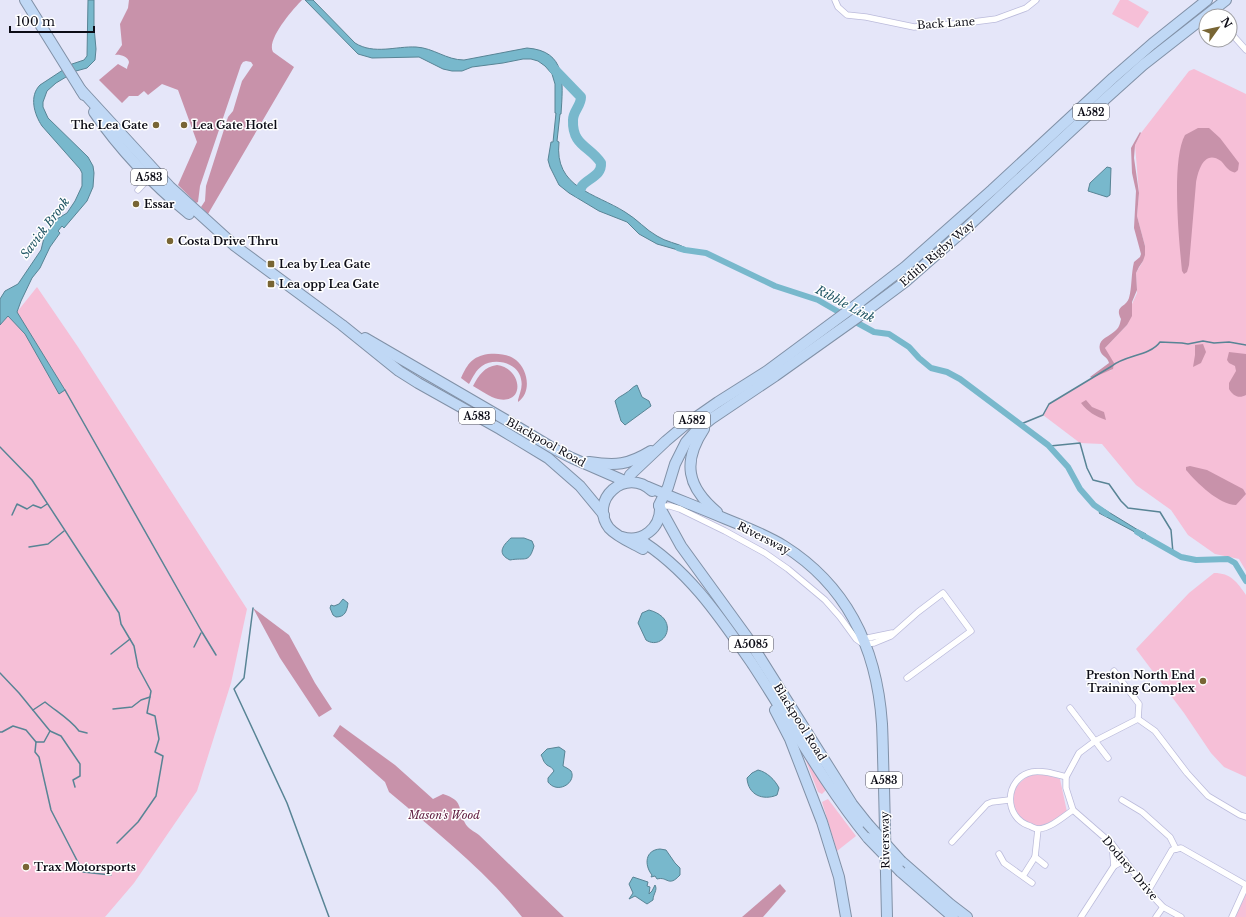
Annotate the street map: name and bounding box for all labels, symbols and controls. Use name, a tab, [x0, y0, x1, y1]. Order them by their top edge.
scale bar	[10, 8, 94, 34]
north arrow	[1198, 8, 1238, 48]
text: 100 m	[16, 14, 55, 29]
street label: Back Lane	[916, 14, 976, 32]
text: N	[1218, 14, 1235, 31]
road number: A582	[1073, 104, 1109, 120]
place label: The Lea Gate	[71, 118, 149, 132]
place label: Lea Gate Hotel	[192, 118, 278, 132]
marker: The Lea Gate	[151, 120, 161, 130]
marker: Lea Gate Hotel	[179, 120, 189, 130]
road number: A583	[131, 169, 167, 185]
water label: Savick Brook	[17, 194, 72, 261]
place label: Essar	[144, 197, 175, 211]
marker: Essar	[131, 199, 141, 209]
street label: Edith Rigby Way	[897, 217, 977, 289]
place label: Costa Drive Thru	[178, 234, 278, 248]
marker: Costa Drive Thru	[165, 236, 175, 246]
place label: Lea by Lea Gate	[279, 257, 371, 271]
marker: Lea by Lea Gate	[266, 259, 276, 269]
place label: Lea opp Lea Gate	[279, 277, 380, 291]
marker: Lea opp Lea Gate	[266, 279, 276, 289]
water label: Ribble Link	[812, 281, 877, 325]
road number: A583	[459, 408, 495, 424]
road number: A582	[674, 412, 710, 428]
street label: Blackpool Road	[504, 414, 589, 470]
street label: Riversway	[735, 519, 793, 557]
road number: A5085	[729, 636, 773, 652]
place label: Preston North End Training Complex	[1086, 668, 1196, 695]
marker: Preston North End Training Complex	[1198, 676, 1208, 686]
street label: Blackpool Road	[771, 681, 830, 764]
road number: A583	[866, 772, 902, 788]
park label: Mason's Wood	[407, 808, 480, 822]
street label: Riversway	[877, 811, 893, 869]
street label: Dodney Drive	[1099, 833, 1161, 903]
place label: Trax Motorsports	[34, 860, 136, 874]
marker: Trax Motorsports	[21, 862, 31, 872]

